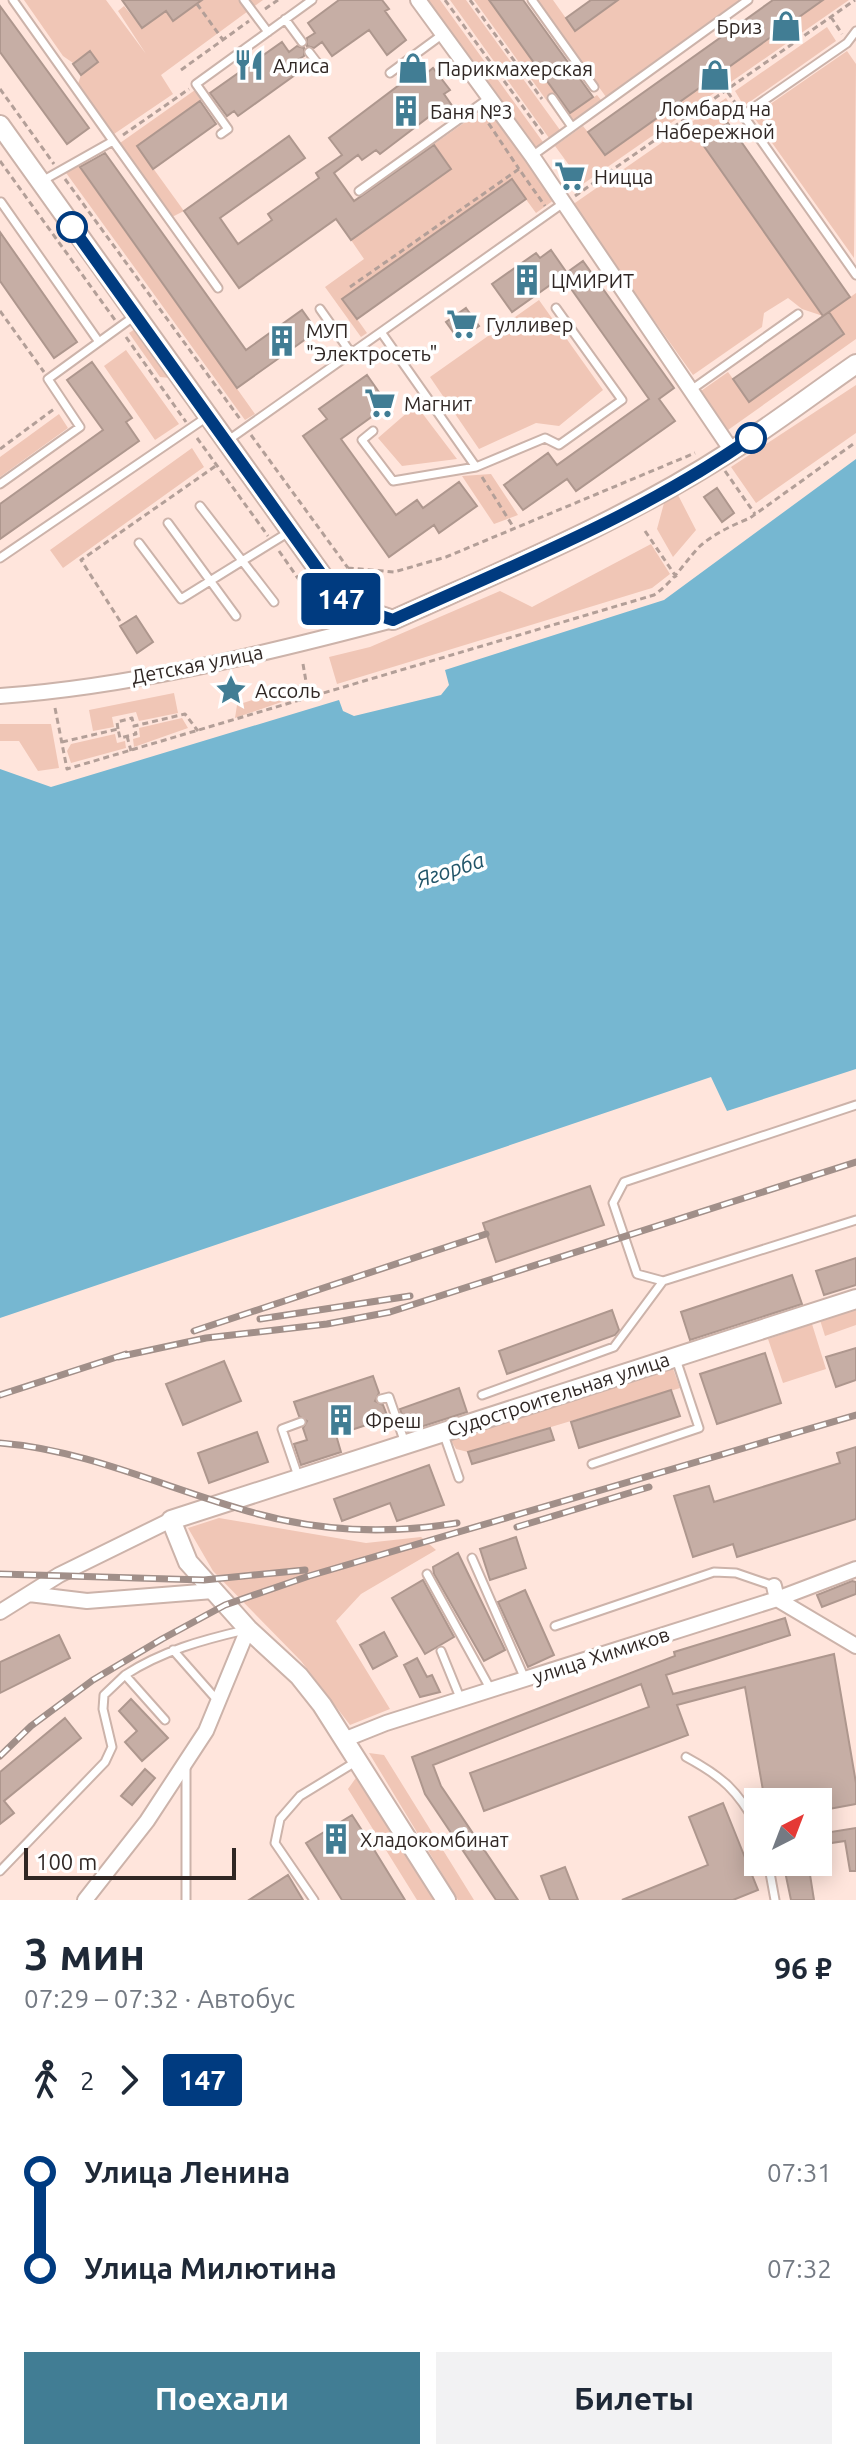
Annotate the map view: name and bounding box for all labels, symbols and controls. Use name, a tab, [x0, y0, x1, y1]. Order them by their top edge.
shop icon: Бриз	[769, 9, 803, 43]
place label: Бриз	[717, 15, 762, 38]
restaurant icon: Алиса	[232, 48, 266, 82]
shop icon: Парикмахерская	[396, 51, 430, 85]
place label: Алиса	[273, 54, 330, 77]
place label: Парикмахерская	[437, 57, 593, 80]
shop icon: Ломбард на Набережной	[698, 58, 732, 92]
building icon: Баня №3	[389, 94, 423, 128]
place label: Ломбард на Набережной	[655, 97, 775, 143]
place label: Баня №3	[430, 100, 513, 123]
supermarket icon: Ницца	[553, 159, 587, 193]
place label: Ницца	[594, 165, 653, 188]
unlabelled marker	[57, 212, 87, 242]
building icon: ЦМИРИТ	[510, 263, 544, 297]
place label: ЦМИРИТ	[551, 269, 634, 292]
supermarket icon: Гулливер	[445, 307, 479, 341]
place label: Гулливер	[486, 313, 573, 336]
place label: МУП "Электросеть"	[306, 319, 438, 365]
building icon: МУП "Электросеть"	[265, 324, 299, 358]
supermarket icon: Магнит	[363, 386, 397, 420]
place label: Магнит	[404, 392, 472, 415]
unlabelled marker	[736, 423, 766, 453]
line badge: 147	[295, 573, 387, 625]
text: 147	[317, 583, 365, 614]
street label: Детская улица	[129, 640, 265, 688]
place icon: Ассоль	[214, 673, 248, 707]
place label: Ассоль	[255, 679, 320, 702]
water label: Ягорба	[412, 846, 487, 892]
street label: Судостроительная улица	[444, 1347, 672, 1441]
building icon: Фреш	[324, 1403, 358, 1437]
place label: Фреш	[365, 1409, 421, 1432]
street label: улица Химиков	[530, 1622, 672, 1688]
north arrow	[744, 1788, 832, 1876]
map controls	[744, 1788, 832, 1876]
building icon: Хладокомбинат	[319, 1822, 353, 1856]
place label: Хладокомбинат	[360, 1828, 509, 1851]
scale bar	[24, 1844, 236, 1880]
text: 100 m	[36, 1849, 97, 1874]
text: 3 мин	[24, 1929, 145, 1978]
text: 96 ₽	[774, 1951, 832, 1985]
text: 07:29 – 07:32 · Автобус	[24, 1984, 295, 2013]
icon: walk	[24, 2058, 68, 2102]
icon: forward	[107, 2058, 151, 2102]
text: 147	[179, 2064, 226, 2095]
text: 2	[80, 2066, 95, 2095]
text: Улица Ленина	[84, 2155, 290, 2189]
text: 07:31	[767, 2158, 832, 2187]
text: Улица Милютина	[84, 2251, 337, 2285]
text: 07:32	[767, 2254, 832, 2283]
button: Поехали	[24, 2352, 420, 2444]
button: Билеты	[436, 2352, 832, 2444]

